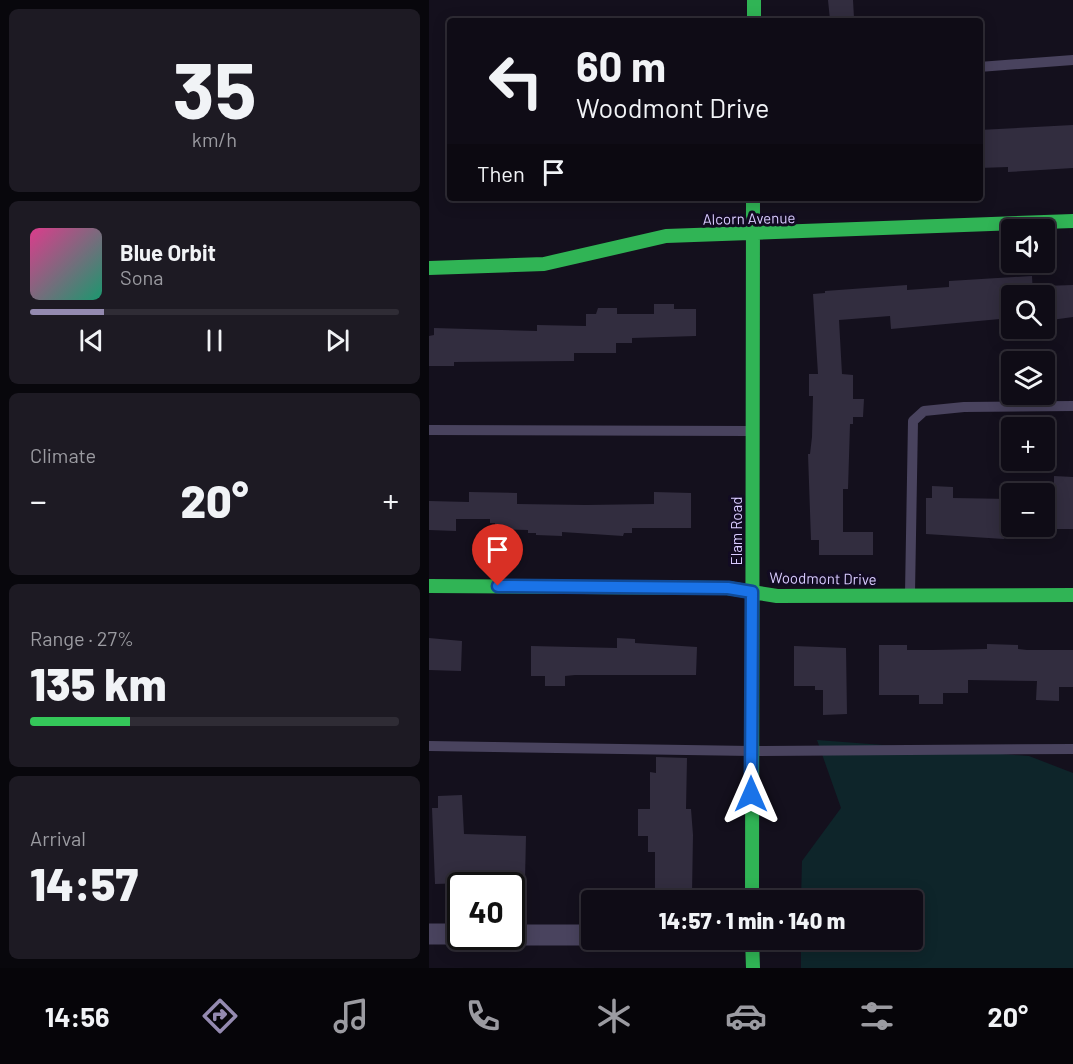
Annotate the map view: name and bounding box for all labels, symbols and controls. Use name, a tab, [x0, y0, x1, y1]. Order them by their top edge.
text: 60 m	[576, 40, 666, 90]
text: 35	[172, 41, 257, 135]
icon: left	[477, 42, 555, 120]
text: Woodmont Drive	[576, 91, 769, 123]
text: km/h	[192, 127, 237, 151]
icon: arrive	[537, 156, 570, 189]
text: Then	[477, 160, 525, 186]
street label: Alcorn Avenue	[702, 208, 796, 228]
map controls	[1001, 219, 1055, 537]
button: sound	[1001, 219, 1055, 273]
text: Blue Orbit	[120, 239, 216, 265]
text: Sona	[120, 265, 164, 289]
button: search	[1001, 285, 1055, 339]
icon: previous	[75, 324, 108, 357]
icon: pause	[198, 324, 231, 357]
icon: next	[321, 324, 354, 357]
button: layers	[1001, 351, 1055, 405]
button: +	[1001, 417, 1055, 471]
text: Climate	[30, 443, 96, 467]
text: 20°	[180, 473, 249, 527]
text: −	[30, 480, 47, 520]
text: +	[383, 480, 399, 520]
button: −	[1001, 483, 1055, 537]
street label: Elam Road	[727, 497, 745, 565]
pin	[472, 524, 523, 586]
icon: arrive	[481, 533, 514, 566]
street label: Woodmont Drive	[769, 568, 877, 588]
text: Range · 27%	[30, 626, 134, 650]
text: 135 km	[30, 656, 167, 710]
position arrow	[719, 762, 783, 826]
text: Arrival	[30, 826, 86, 850]
text: 14:57	[30, 856, 138, 910]
speed limit sign: 40	[447, 872, 525, 950]
text: 14:57 · 1 min · 140 m	[659, 907, 845, 933]
icon: directions	[199, 995, 241, 1037]
icon: music	[330, 995, 372, 1037]
icon: phone	[462, 995, 504, 1037]
icon: climate	[593, 995, 635, 1037]
icon: car	[725, 995, 767, 1037]
icon: filters	[856, 995, 898, 1037]
text: 14:56	[45, 1000, 110, 1032]
text: 20°	[988, 1000, 1028, 1032]

